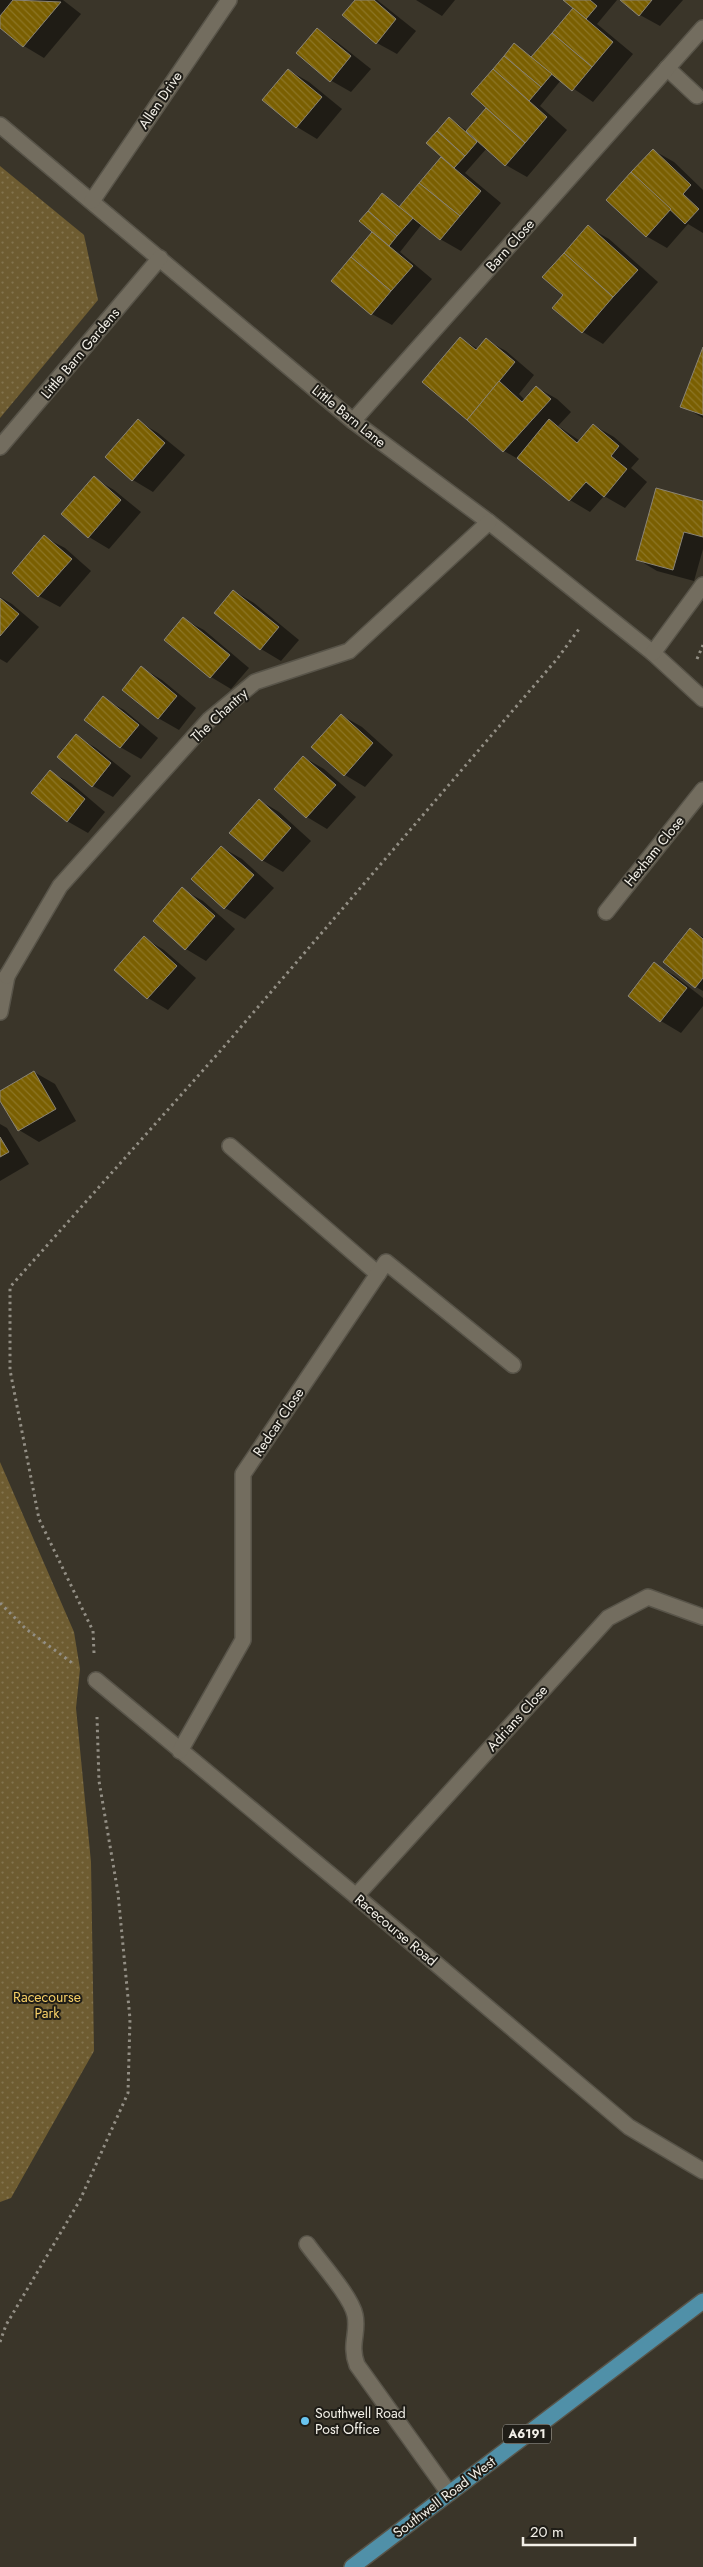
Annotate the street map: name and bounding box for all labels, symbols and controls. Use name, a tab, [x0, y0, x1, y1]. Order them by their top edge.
street label: Allen Drive	[133, 67, 187, 133]
street label: Barn Close	[481, 214, 539, 276]
street label: Little Barn Gardens	[36, 303, 124, 403]
street label: Little Barn Lane	[308, 380, 390, 452]
street label: The Chantry	[186, 683, 252, 747]
street label: Hexham Close	[619, 812, 689, 890]
street label: Redcar Close	[248, 1384, 308, 1460]
street label: Adrians Close	[482, 1681, 552, 1755]
street label: Racecourse Road	[350, 1889, 442, 1971]
park label: Racecourse Park	[13, 1987, 81, 2023]
place label: Southwell Road Post Office	[315, 2403, 406, 2439]
marker: Southwell Road Post Office	[299, 2415, 311, 2427]
road number: A6191	[503, 2424, 551, 2444]
street label: Southwell Road West	[389, 2451, 500, 2542]
scale bar	[523, 2514, 636, 2546]
text: 20 m	[530, 2521, 564, 2543]

